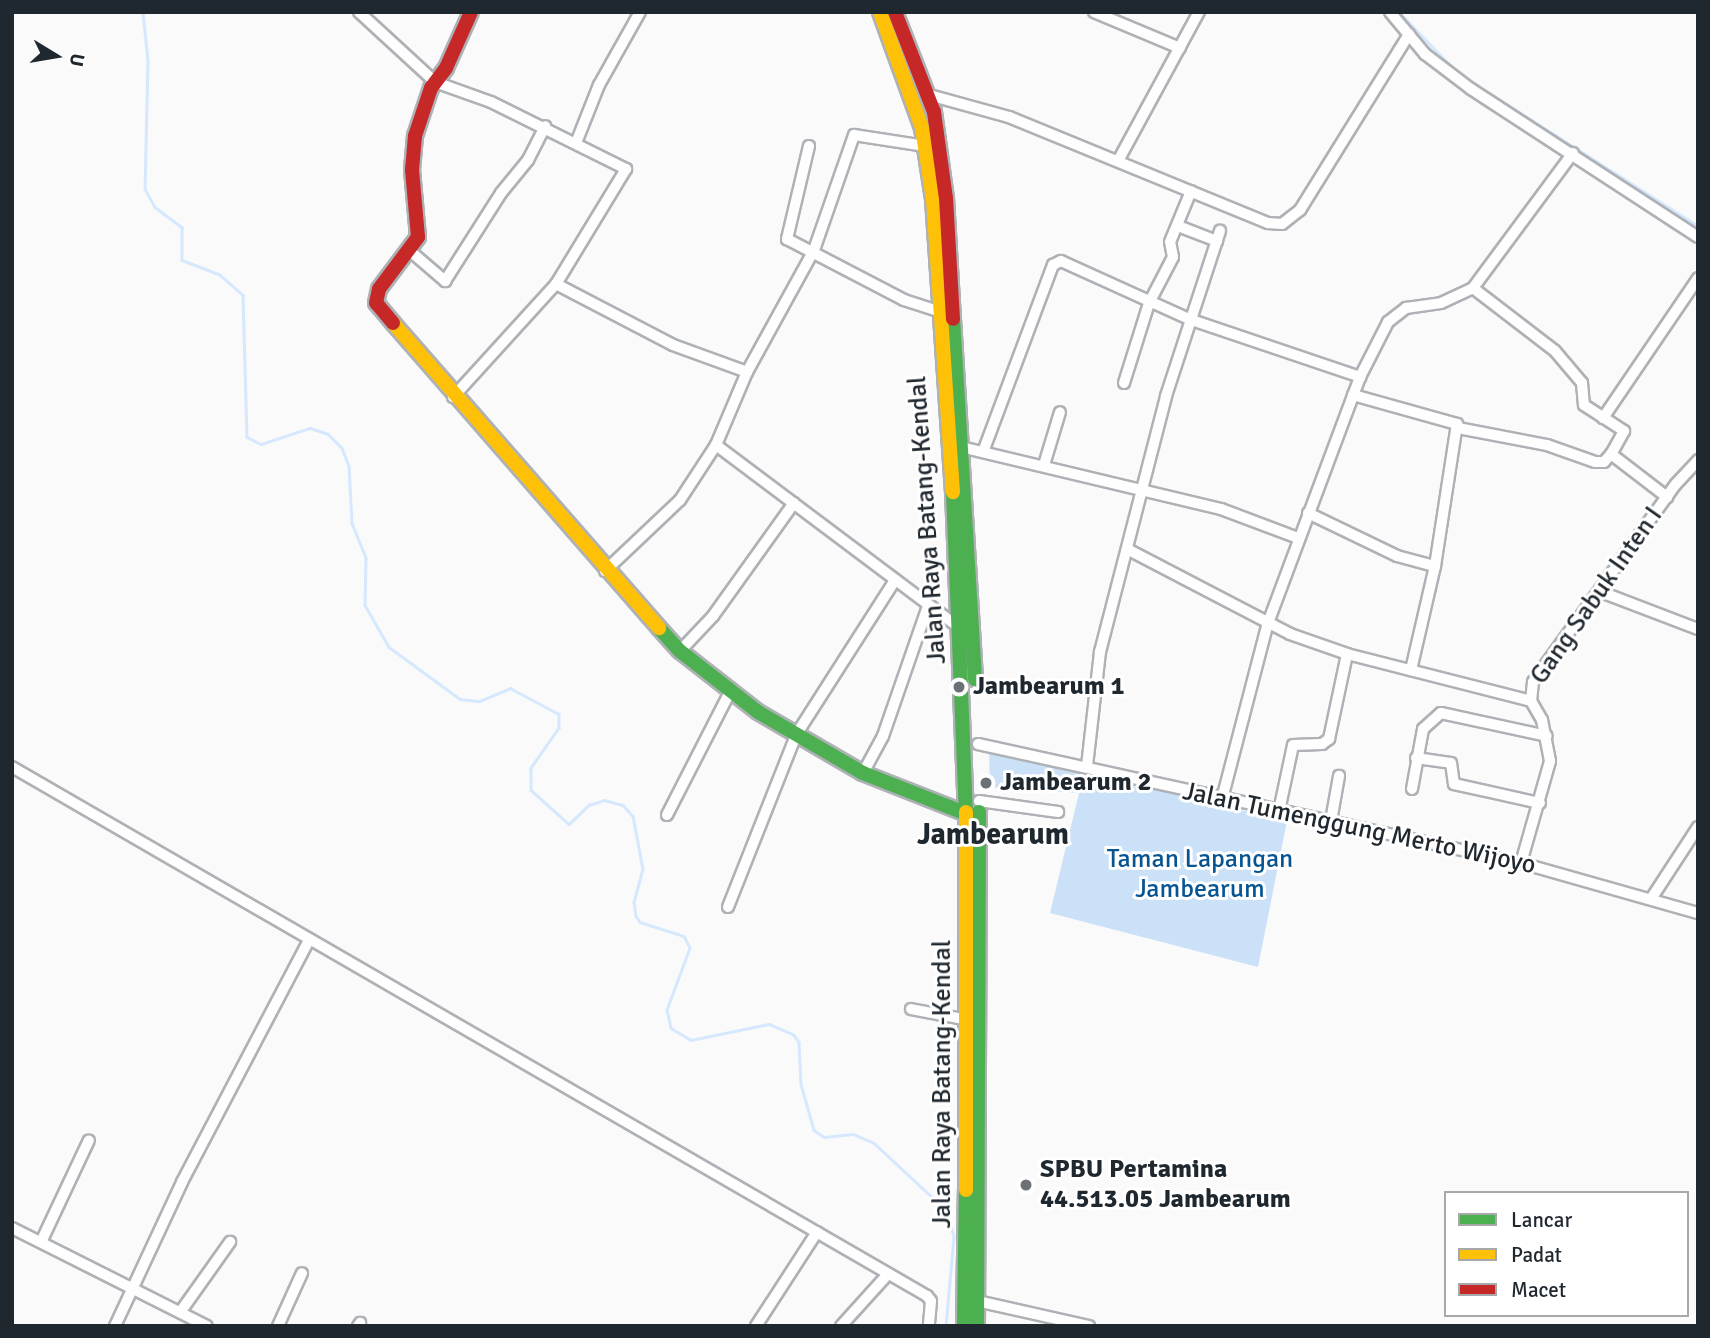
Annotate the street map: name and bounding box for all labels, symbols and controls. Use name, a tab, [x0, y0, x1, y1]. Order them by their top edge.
north arrow	[21, 21, 91, 91]
text: U	[64, 51, 90, 69]
street label: Jalan Raya Batang-Kendal	[902, 375, 954, 665]
street label: Gang Sabuk Inten I	[1524, 501, 1670, 691]
place label: Jambearum 1	[973, 671, 1125, 703]
marker: Jambearum 1	[951, 679, 967, 695]
place label: Jambearum 2	[1000, 767, 1152, 799]
marker: Jambearum 2	[978, 775, 994, 791]
street label: Jalan Tumenggung Merto Wijoyo	[1180, 776, 1538, 882]
district label: Jambearum	[917, 817, 1069, 853]
park label: Taman Lapangan Jambearum	[1107, 844, 1293, 906]
street label: Jalan Raya Batang-Kendal	[927, 940, 959, 1228]
place label: SPBU Pertamina 44.513.05 Jambearum	[1040, 1154, 1291, 1216]
marker: SPBU Pertamina 44.513.05 Jambearum	[1018, 1177, 1034, 1193]
legend	[1444, 1191, 1689, 1317]
text: Lancar	[1511, 1207, 1572, 1233]
text: Padat	[1511, 1242, 1562, 1268]
text: Macet	[1511, 1277, 1566, 1303]

